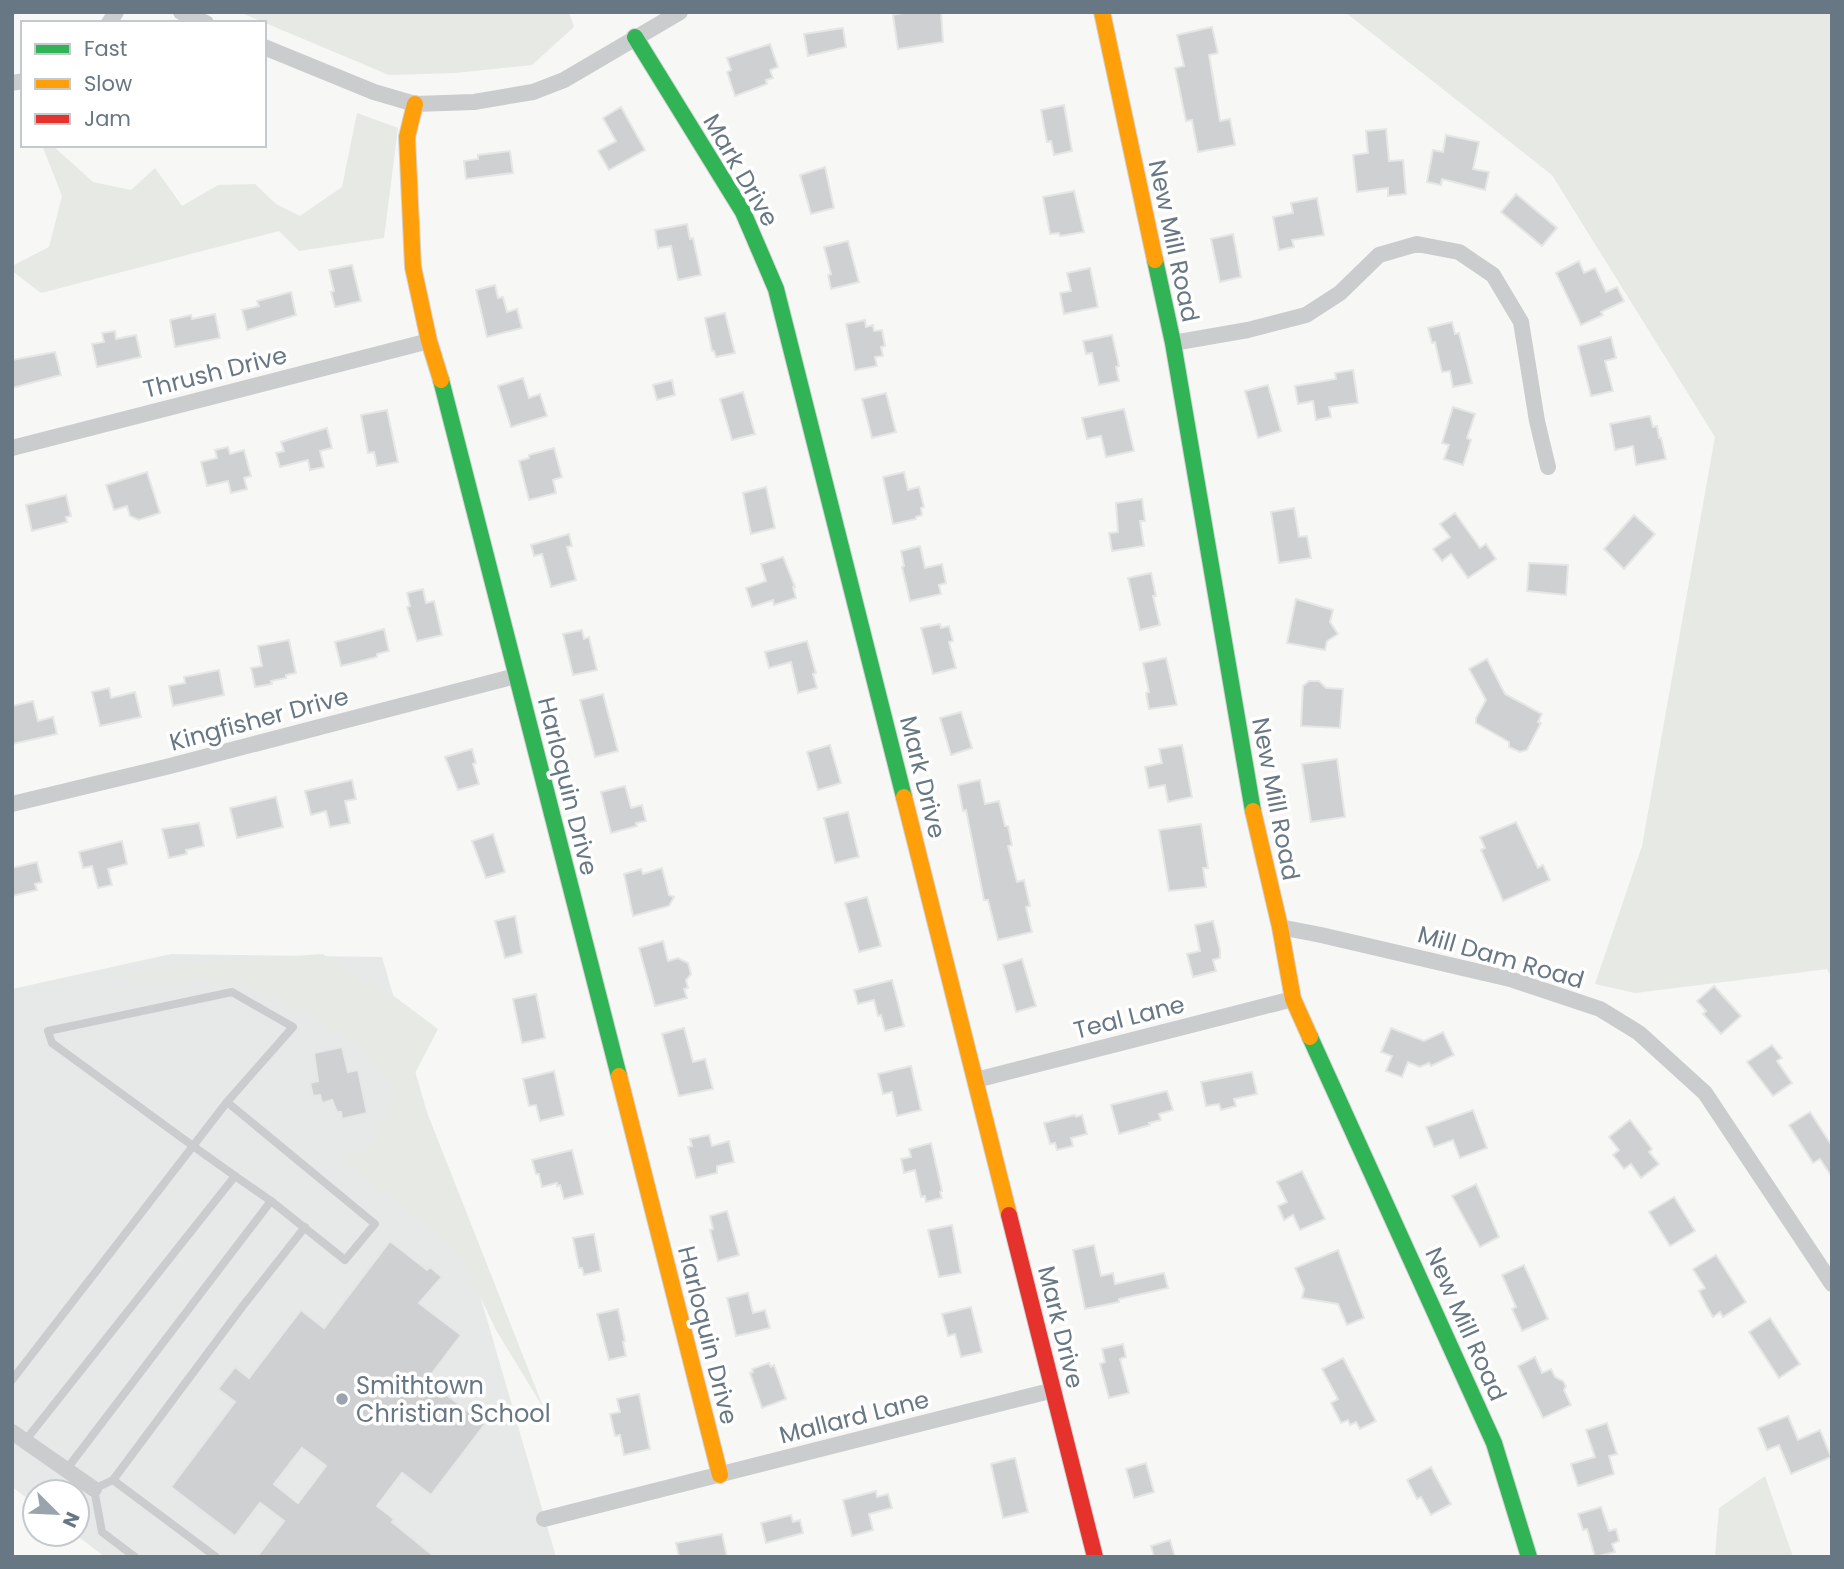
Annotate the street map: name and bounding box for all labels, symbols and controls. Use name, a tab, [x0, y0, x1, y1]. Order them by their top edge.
legend	[21, 21, 266, 147]
text: Fast	[84, 34, 127, 63]
text: Slow	[84, 69, 132, 98]
text: Jam	[84, 104, 131, 133]
street label: Mark Drive	[696, 108, 786, 232]
street label: New Mill Road	[1141, 157, 1207, 325]
street label: Thrush Drive	[140, 338, 290, 406]
street label: Kingfisher Drive	[166, 679, 352, 759]
street label: Harloquin Drive	[530, 693, 606, 879]
street label: Mark Drive	[892, 712, 954, 842]
street label: New Mill Road	[1244, 715, 1308, 883]
street label: Mill Dam Road	[1414, 918, 1588, 996]
street label: Teal Lane	[1070, 987, 1188, 1047]
street label: Harloquin Drive	[670, 1242, 746, 1428]
street label: New Mill Road	[1417, 1242, 1515, 1406]
street label: Mark Drive	[1030, 1262, 1092, 1392]
place label: Smithtown Christian School	[356, 1369, 551, 1430]
street label: Mallard Lane	[776, 1382, 932, 1452]
marker: Smithtown Christian School	[334, 1391, 350, 1407]
north arrow	[21, 1478, 91, 1548]
text: N	[56, 1508, 86, 1532]

